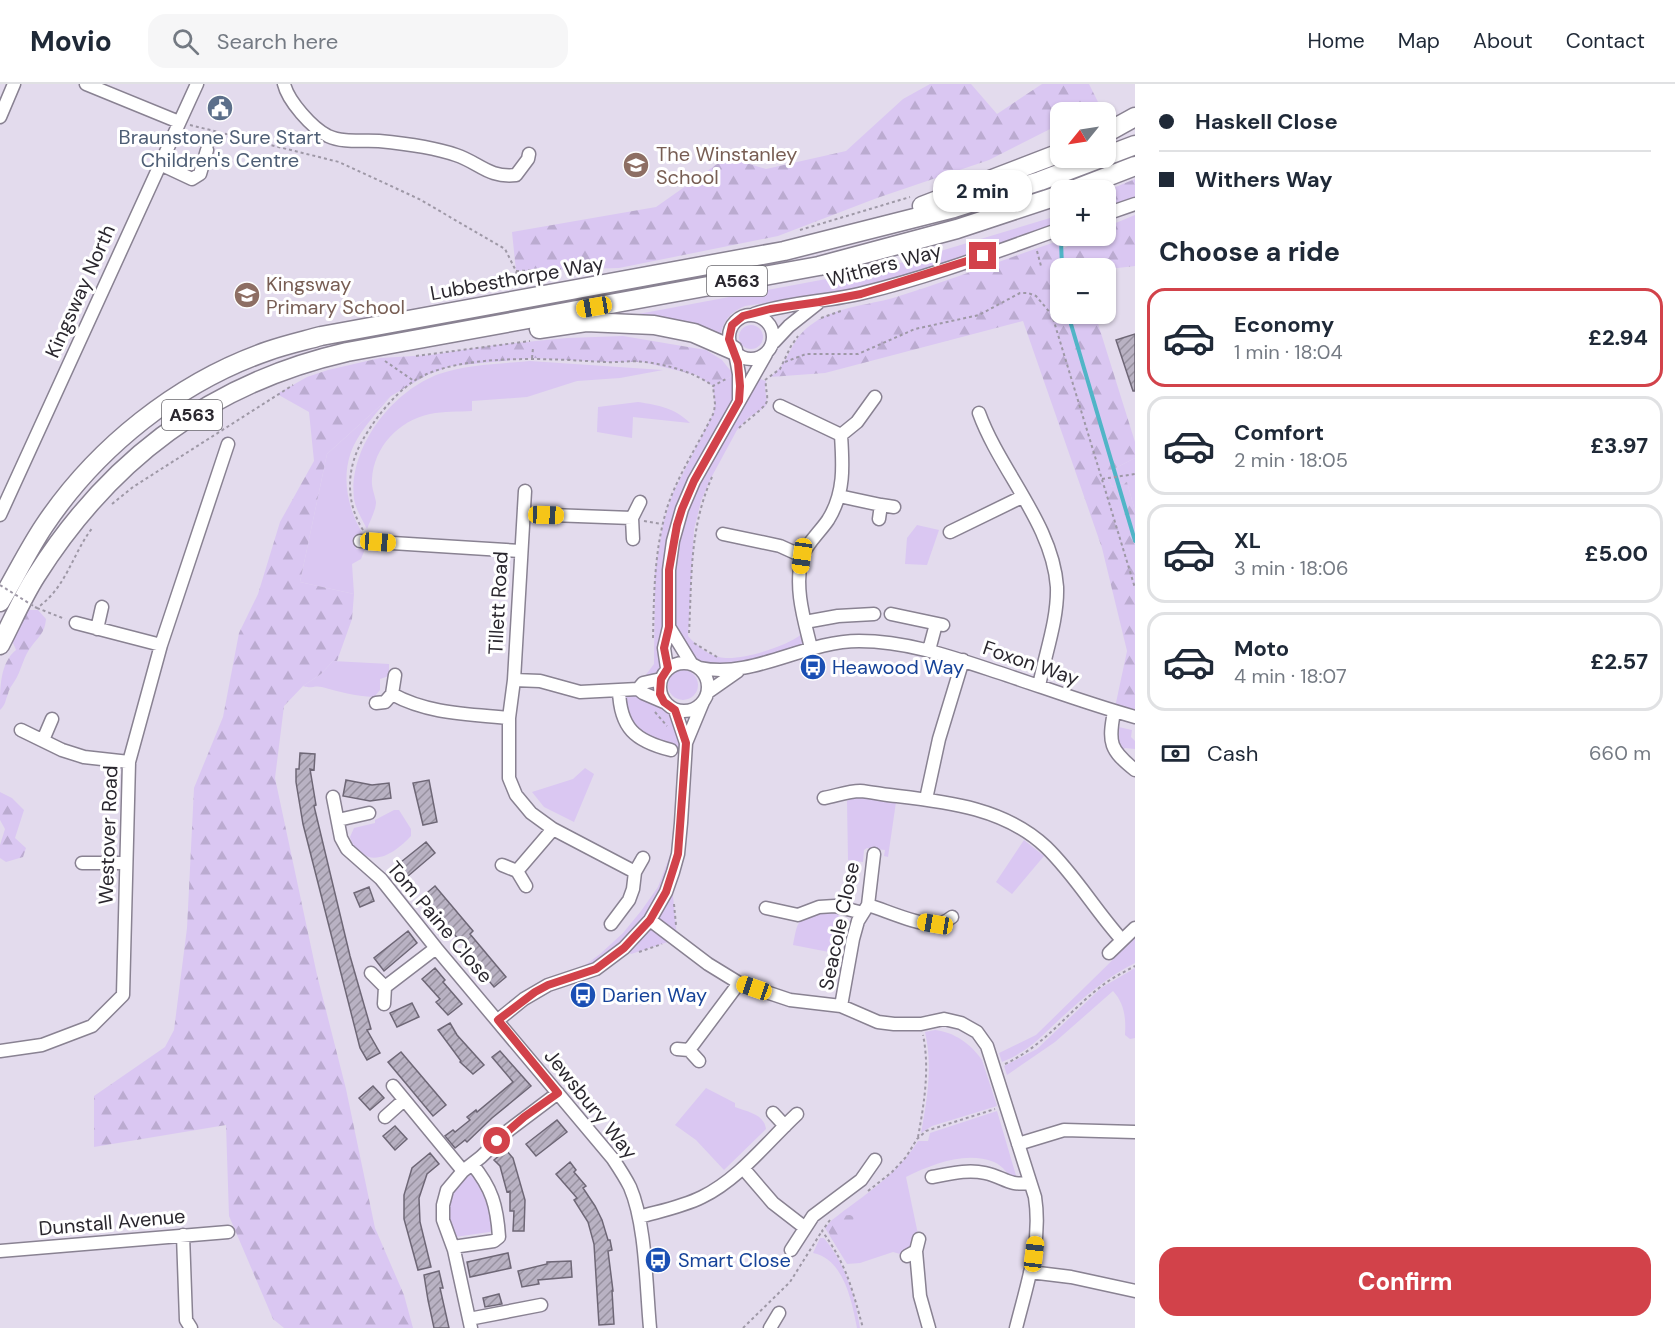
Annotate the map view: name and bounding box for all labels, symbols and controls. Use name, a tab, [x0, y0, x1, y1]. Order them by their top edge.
search box	[148, 14, 568, 68]
text: Movio	[30, 23, 112, 60]
icon: search	[169, 25, 202, 58]
text: Search here	[217, 27, 338, 56]
text: Home	[1307, 27, 1365, 55]
text: Map	[1398, 27, 1440, 55]
text: About	[1473, 27, 1533, 55]
text: Contact	[1566, 27, 1645, 55]
public building icon: Braunstone Sure Start Children's Centre	[205, 93, 235, 123]
north arrow	[1050, 102, 1116, 168]
map controls	[1050, 102, 1116, 324]
text: Haskell Close	[1195, 107, 1338, 136]
place label: Braunstone Sure Start Children's Centre	[119, 124, 322, 173]
place label: The Winstanley School	[656, 141, 797, 190]
school or university icon: The Winstanley School	[621, 150, 651, 180]
text: Withers Way	[1195, 165, 1333, 194]
callout: 2 min	[934, 169, 1032, 211]
text: 2 min	[956, 178, 1009, 204]
button: +	[1050, 180, 1116, 246]
street label: Kingsway North	[39, 220, 121, 362]
text: Choose a ride	[1159, 234, 1340, 269]
street label: Withers Way	[824, 237, 944, 293]
route end	[969, 242, 996, 269]
street label: Lubbesthorpe Way	[428, 250, 606, 306]
button: −	[1050, 258, 1116, 324]
road number: A563	[707, 266, 767, 296]
place label: Kingsway Primary School	[266, 271, 405, 320]
school or university icon: Kingsway Primary School	[232, 280, 262, 310]
car	[575, 295, 613, 319]
text: Economy	[1234, 310, 1334, 339]
icon: car	[1162, 311, 1216, 365]
text: £2.94	[1588, 323, 1648, 352]
text: 1 min · 18:04	[1234, 339, 1343, 365]
road number: A563	[162, 400, 222, 430]
text: Comfort	[1234, 418, 1324, 447]
icon: car	[1162, 419, 1216, 473]
text: £3.97	[1590, 431, 1648, 460]
text: 2 min · 18:05	[1234, 447, 1348, 473]
car	[528, 505, 564, 525]
text: XL	[1234, 526, 1261, 555]
icon: car	[1162, 527, 1216, 581]
car	[359, 532, 397, 552]
car	[791, 537, 813, 575]
text: £5.00	[1585, 539, 1648, 568]
street label: Tillett Road	[482, 551, 514, 655]
text: 3 min · 18:06	[1234, 555, 1349, 581]
street label: Foxon Way	[980, 634, 1082, 692]
text: Moto	[1234, 634, 1289, 663]
icon: car	[1162, 635, 1216, 689]
text: £2.57	[1590, 647, 1648, 676]
bus stop icon: Heawood Way	[798, 652, 828, 682]
place label: Heawood Way	[832, 654, 964, 680]
text: 4 min · 18:07	[1234, 663, 1347, 689]
icon: cash	[1159, 737, 1192, 770]
text: Cash	[1207, 739, 1258, 768]
text: 660 m	[1589, 740, 1651, 766]
street label: Westover Road	[93, 765, 123, 905]
street label: Tom Paine Close	[381, 856, 499, 988]
street label: Seacole Close	[813, 860, 865, 992]
car	[916, 912, 954, 936]
car	[734, 974, 774, 1002]
bus stop icon: Darien Way	[568, 980, 598, 1010]
place label: Darien Way	[602, 982, 707, 1008]
street label: Jewsbury Way	[539, 1044, 643, 1164]
route start	[483, 1127, 510, 1154]
street label: Dunstall Avenue	[38, 1203, 186, 1241]
car	[1023, 1235, 1045, 1273]
bus stop icon: Smart Close	[643, 1245, 673, 1275]
place label: Smart Close	[678, 1247, 791, 1273]
button: Confirm	[1159, 1247, 1651, 1316]

